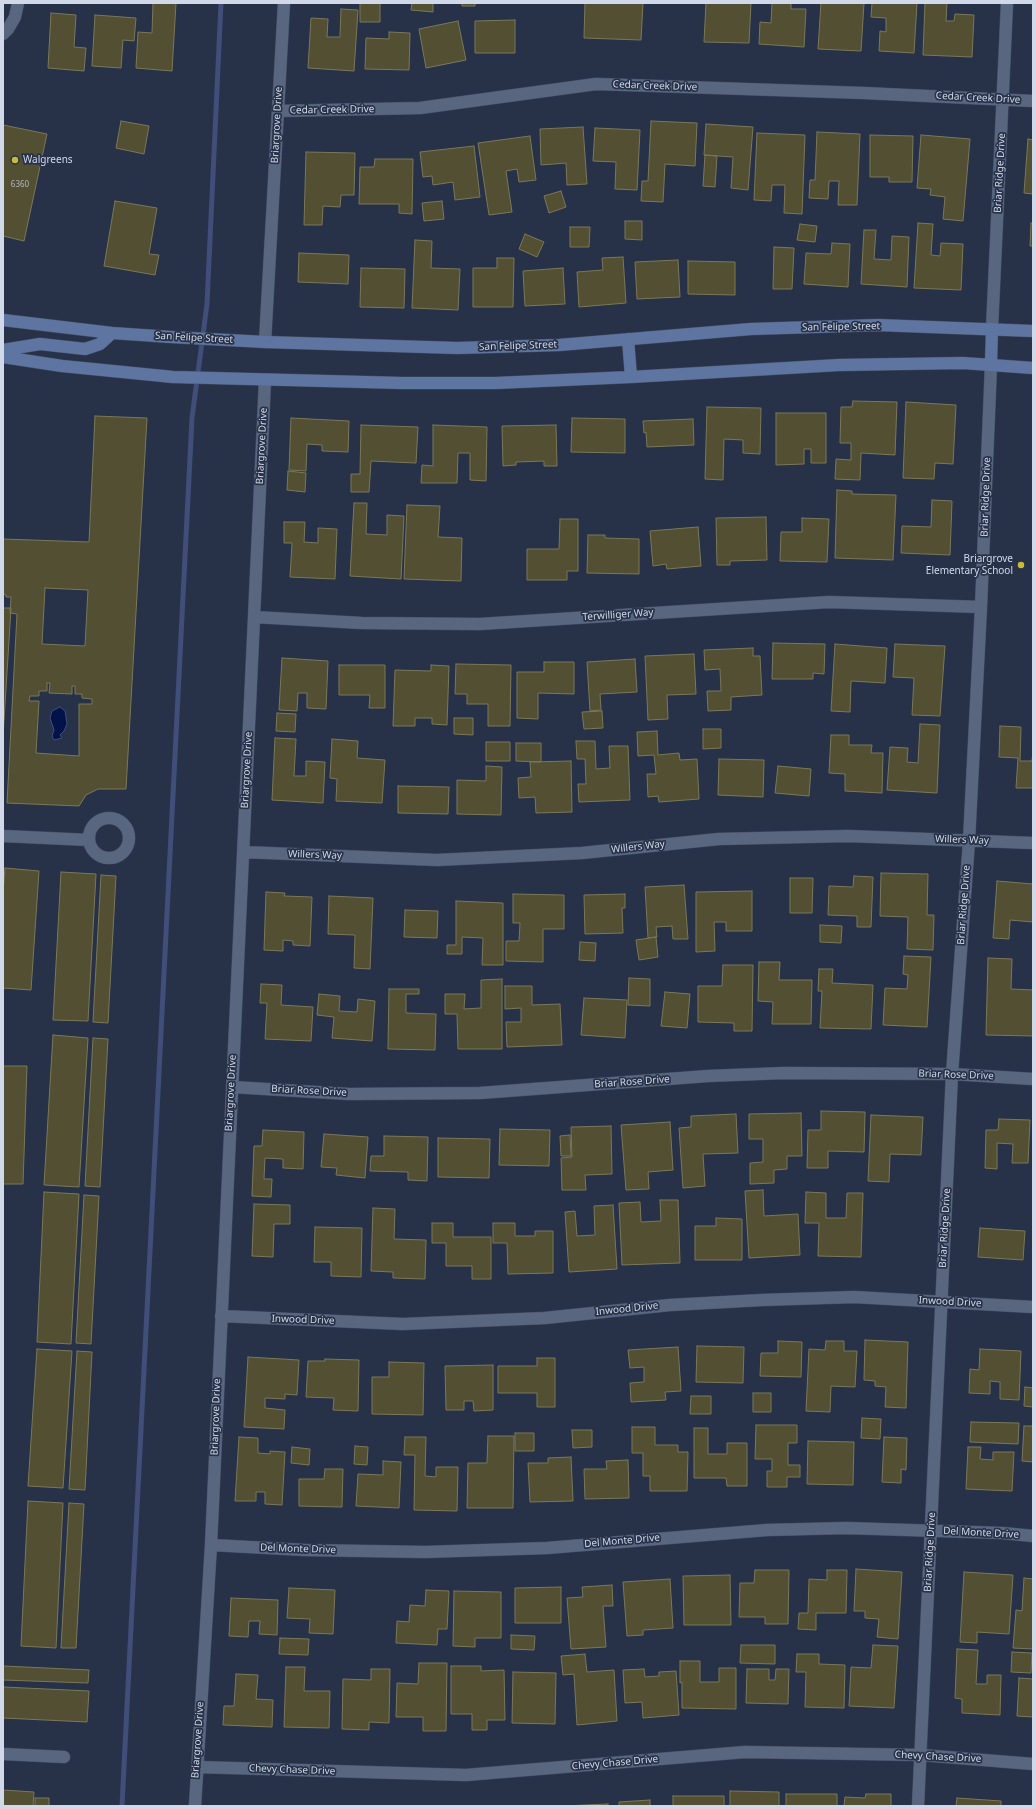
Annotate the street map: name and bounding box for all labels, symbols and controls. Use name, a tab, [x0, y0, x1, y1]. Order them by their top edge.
street label: Cedar Creek Drive	[612, 79, 698, 93]
street label: Briargrove Drive	[269, 86, 285, 164]
street label: Cedar Creek Drive	[935, 90, 1021, 106]
street label: Cedar Creek Drive	[290, 103, 374, 117]
street label: Briar Ridge Drive	[992, 133, 1008, 213]
place label: Walgreens	[23, 154, 73, 166]
marker: Walgreens	[10, 155, 20, 165]
house number: 6360	[11, 180, 29, 190]
street label: San Felipe Street	[802, 320, 880, 334]
street label: San Felipe Street	[155, 330, 233, 346]
street label: San Felipe Street	[479, 339, 557, 353]
street label: Briargrove Drive	[254, 407, 270, 485]
street label: Briar Ridge Drive	[979, 457, 993, 537]
place label: Briargrove Elementary School	[926, 553, 1013, 576]
marker: Briargrove Elementary School	[1016, 560, 1026, 570]
street label: Terwilliger Way	[582, 607, 654, 623]
street label: Briargrove Drive	[239, 731, 255, 809]
street label: Willers Way	[935, 833, 989, 847]
street label: Willers Way	[611, 838, 665, 856]
street label: Willers Way	[288, 848, 342, 862]
street label: Briar Ridge Drive	[955, 865, 973, 945]
street label: Briargrove Drive	[223, 1054, 239, 1132]
street label: Briar Rose Drive	[918, 1068, 994, 1082]
street label: Briar Rose Drive	[594, 1073, 670, 1091]
street label: Briar Rose Drive	[271, 1083, 347, 1099]
street label: Briar Ridge Drive	[937, 1188, 953, 1268]
street label: Inwood Drive	[918, 1294, 982, 1310]
street label: Inwood Drive	[595, 1300, 659, 1318]
street label: Inwood Drive	[271, 1313, 335, 1327]
street label: Briargrove Drive	[209, 1378, 223, 1456]
street label: Briar Ridge Drive	[922, 1512, 938, 1592]
street label: Del Monte Drive	[943, 1525, 1019, 1541]
street label: Del Monte Drive	[584, 1532, 660, 1550]
street label: Del Monte Drive	[260, 1542, 336, 1556]
street label: Briargrove Drive	[189, 1701, 207, 1779]
street label: Chevy Chase Drive	[894, 1749, 982, 1765]
street label: Chevy Chase Drive	[571, 1753, 659, 1773]
street label: Chevy Chase Drive	[249, 1762, 335, 1778]

